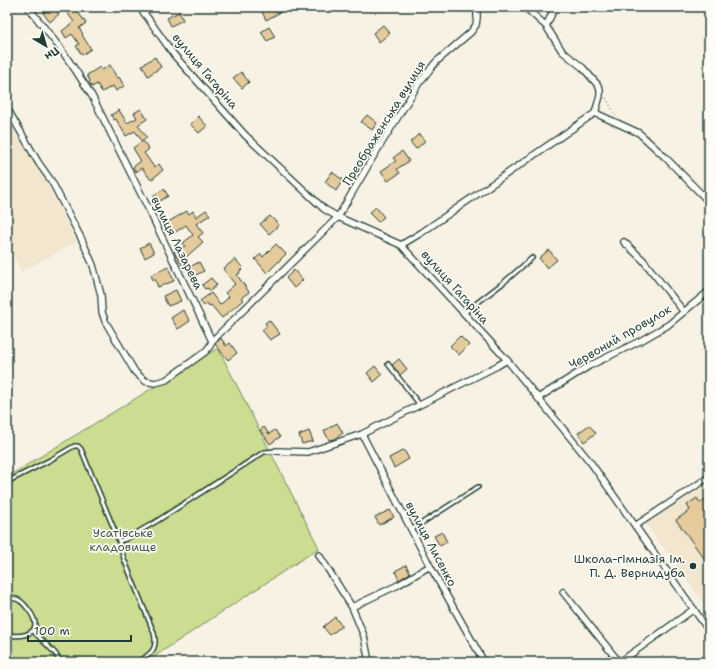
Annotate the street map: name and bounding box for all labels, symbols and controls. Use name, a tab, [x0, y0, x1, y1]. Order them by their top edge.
north arrow	[26, 26, 66, 66]
street label: вулиця Гагаріна	[169, 30, 242, 113]
text: Пн	[42, 43, 62, 64]
street label: Преображенська вулиця	[339, 57, 429, 189]
street label: вулиця Лазарева	[147, 194, 207, 293]
street label: вулиця Гагаріна	[418, 247, 493, 328]
street label: Червоний провулок	[566, 301, 675, 373]
street label: вулиця Лисенко	[402, 499, 460, 589]
park label: Усатівське кладовище	[89, 525, 157, 555]
place label: Школа-гімназія ім. П. Д. Вернидуба	[574, 551, 686, 581]
marker: Школа-гімназія ім. П. Д. Вернидуба	[688, 561, 698, 571]
scale bar	[28, 617, 131, 643]
text: 100 m	[34, 623, 70, 639]

